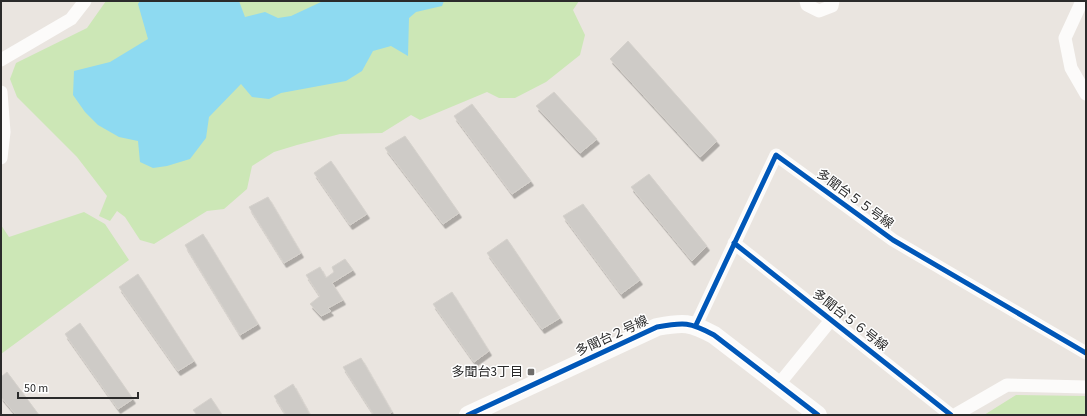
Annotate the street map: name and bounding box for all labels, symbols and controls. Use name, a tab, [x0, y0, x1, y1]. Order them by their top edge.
street label: 多聞台５５号線	[813, 165, 897, 233]
street label: 多聞台５６号線	[809, 285, 891, 355]
street label: 多聞台２号線	[573, 311, 651, 361]
place label: 多聞台3丁目	[452, 363, 523, 381]
marker: 多聞台3丁目	[526, 367, 536, 377]
scale bar	[18, 374, 138, 400]
text: 50 m	[24, 380, 48, 397]

